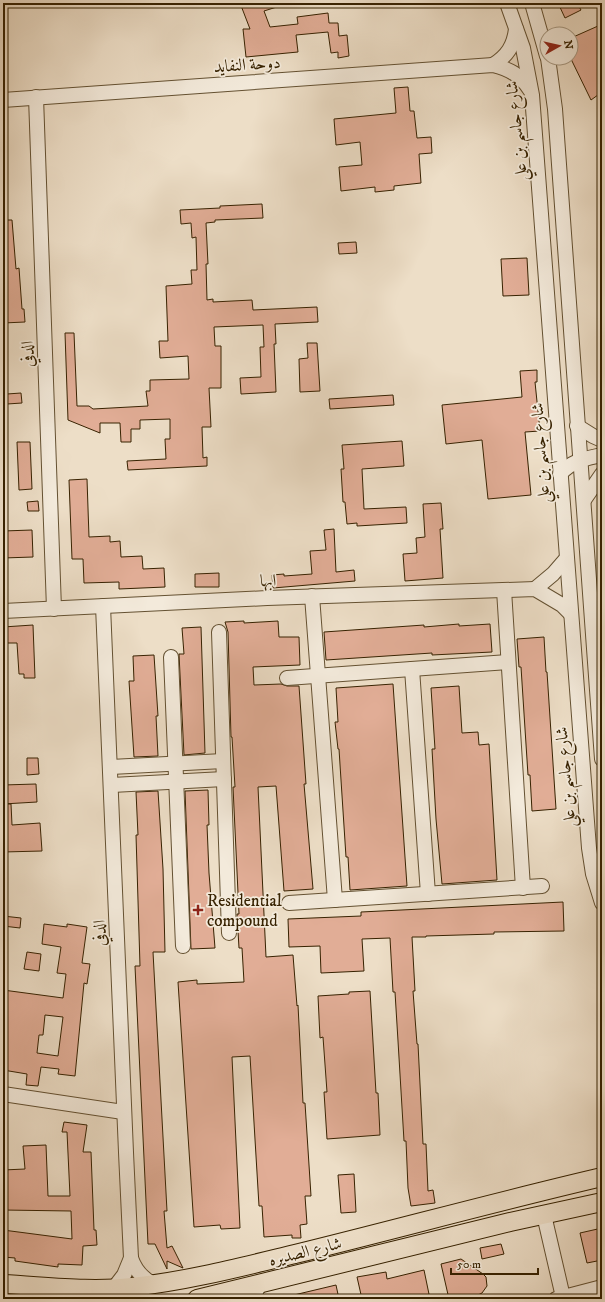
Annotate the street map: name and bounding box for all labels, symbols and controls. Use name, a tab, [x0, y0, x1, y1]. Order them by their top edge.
north arrow	[539, 26, 579, 66]
text: N	[560, 39, 575, 50]
street label: دوحة النفايد	[213, 52, 281, 78]
street label: شارع جاسم بن علي	[501, 79, 538, 182]
street label: الدفي	[17, 340, 42, 368]
street label: شارع جاسم بن علي	[527, 402, 560, 504]
street label: ابها	[259, 570, 277, 592]
street label: شارع جاسم بن علي	[551, 725, 586, 828]
place label: Residential compound	[207, 890, 282, 932]
marker: Residential compound	[192, 904, 204, 916]
street label: الدفي	[89, 919, 114, 947]
street label: شارع الصديره	[266, 1232, 345, 1274]
scale bar	[451, 1250, 538, 1276]
text: 50 m	[457, 1257, 481, 1272]

